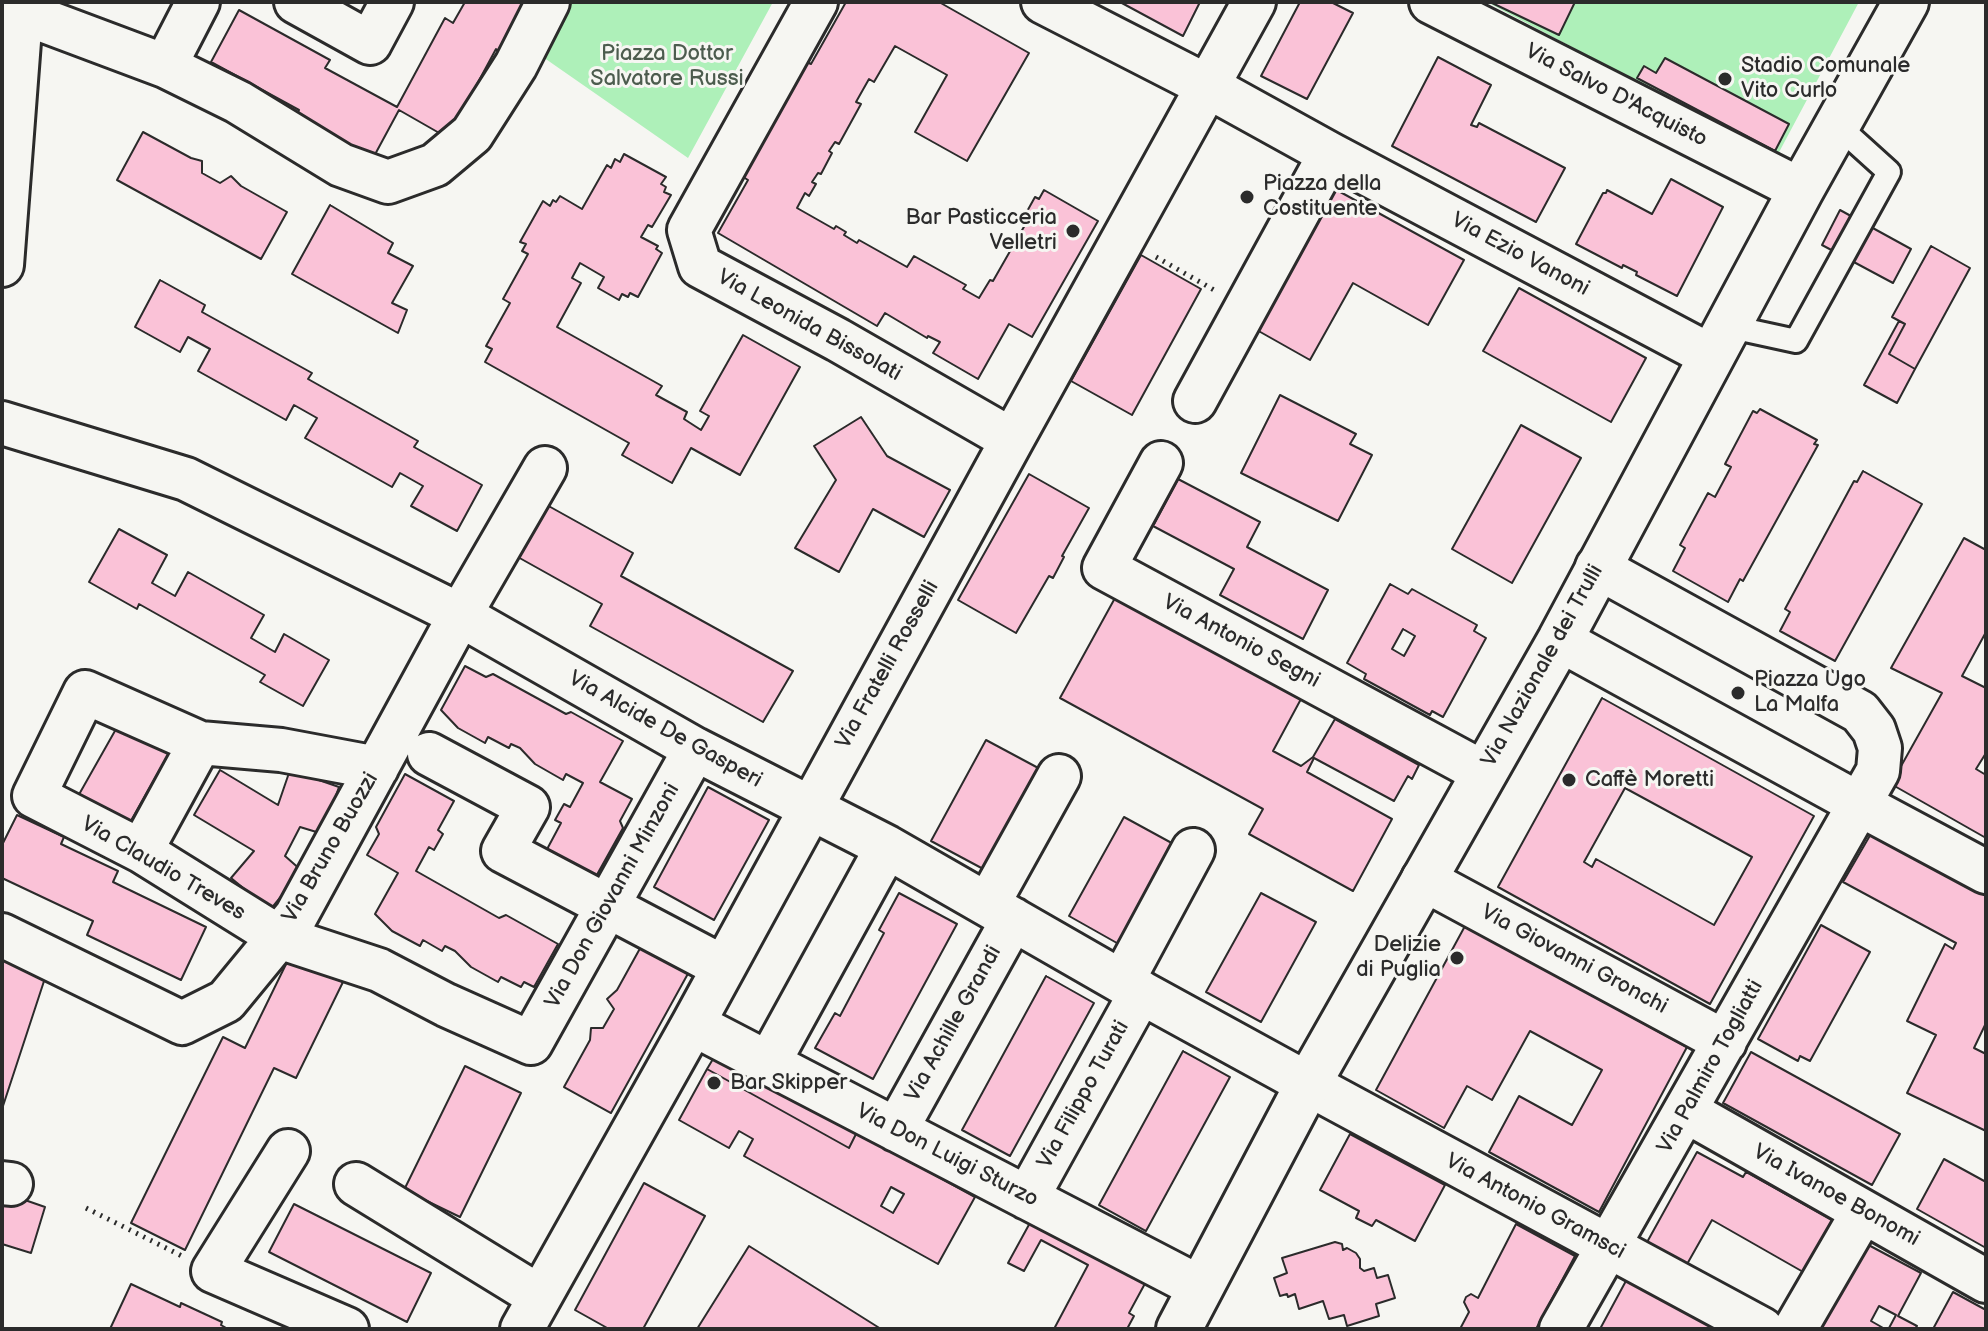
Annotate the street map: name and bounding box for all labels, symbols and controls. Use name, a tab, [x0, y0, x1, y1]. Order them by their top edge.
street label: Via Salvo D'Acquisto	[1521, 39, 1711, 153]
park label: Piazza Dottor Salvatore Russi	[590, 41, 744, 92]
place label: Stadio Comunale Vito Curlo	[1741, 53, 1910, 104]
marker: Stadio Comunale Vito Curlo	[1716, 70, 1734, 88]
place label: Piazza della Costituente	[1263, 171, 1381, 222]
marker: Piazza della Costituente	[1238, 188, 1256, 206]
place label: Bar Pasticceria Velletri	[905, 205, 1057, 256]
street label: Via Ezio Vanoni	[1446, 208, 1594, 302]
marker: Bar Pasticceria Velletri	[1064, 222, 1082, 240]
street label: Via Leonida Bissolati	[712, 264, 906, 388]
street label: Via Nazionale dei Trulli	[1476, 560, 1610, 772]
street label: Via Fratelli Rosselli	[831, 576, 945, 754]
street label: Via Antonio Segni	[1158, 589, 1324, 695]
street label: Via Alcide De Gasperi	[564, 666, 766, 794]
place label: Piazza Ugo La Malfa	[1754, 667, 1866, 718]
marker: Piazza Ugo La Malfa	[1729, 684, 1747, 702]
place label: Caffè Moretti	[1585, 767, 1714, 793]
street label: Via Bruno Buozzi	[277, 768, 385, 928]
marker: Caffè Moretti	[1560, 771, 1578, 789]
street label: Via Don Giovanni Minzoni	[540, 779, 686, 1013]
street label: Via Claudio Treves	[76, 811, 250, 927]
street label: Via Giovanni Gronchi	[1476, 900, 1672, 1020]
place label: Delizie di Puglia	[1356, 932, 1441, 984]
street label: Via Achille Grandi	[900, 941, 1008, 1107]
marker: Delizie di Puglia	[1448, 949, 1466, 967]
street label: Via Palmiro Togliatti	[1652, 976, 1770, 1158]
street label: Via Filippo Turati	[1032, 1016, 1136, 1174]
place label: Bar Skipper	[730, 1070, 847, 1096]
marker: Bar Skipper	[705, 1074, 723, 1092]
street label: Via Don Luigi Sturzo	[852, 1099, 1042, 1213]
street label: Via Ivanoe Bonomi	[1748, 1139, 1924, 1253]
street label: Via Antonio Gramsci	[1441, 1148, 1629, 1266]

